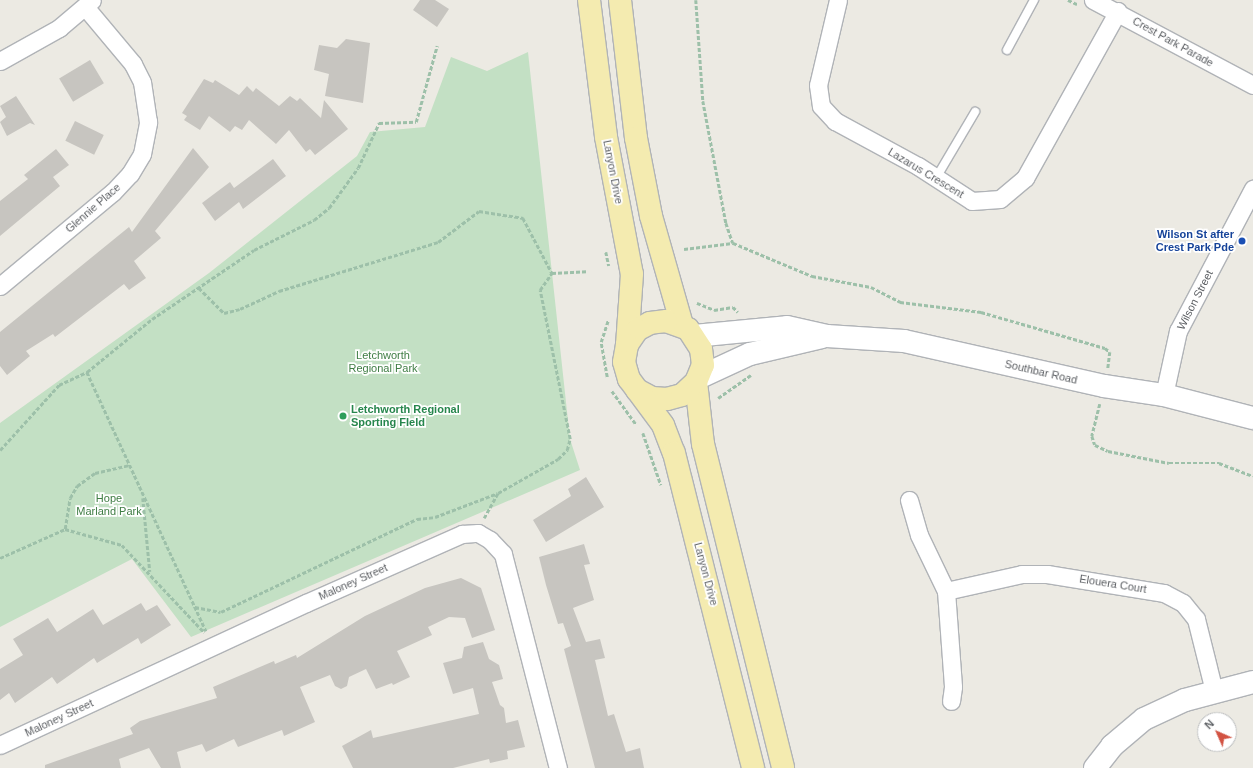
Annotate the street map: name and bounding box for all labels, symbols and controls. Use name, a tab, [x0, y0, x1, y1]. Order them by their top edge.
street label: Crest Park Parade	[1130, 14, 1216, 70]
street label: Lanyon Drive	[600, 139, 626, 205]
street label: Lazarus Crescent	[886, 145, 966, 201]
street label: Glennie Place	[63, 181, 123, 235]
place label: Wilson St after Crest Park Pde	[1156, 228, 1234, 254]
marker: Wilson St after Crest Park Pde	[1237, 236, 1247, 246]
street label: Wilson Street	[1174, 268, 1216, 332]
park label: Letchworth Regional Park	[348, 349, 418, 375]
street label: Southbar Road	[1003, 357, 1079, 387]
place label: Letchworth Regional Sporting FIeld	[351, 403, 460, 429]
marker: Letchworth Regional Sporting FIeld	[338, 411, 348, 421]
park label: Hope Marland Park	[76, 492, 142, 518]
street label: Lanyon Drive	[691, 541, 721, 607]
street label: Maloney Street	[317, 561, 389, 603]
street label: Elouera Court	[1078, 572, 1148, 596]
street label: Maloney Street	[23, 696, 95, 740]
north arrow	[1197, 712, 1237, 752]
text: N	[1202, 717, 1216, 731]

